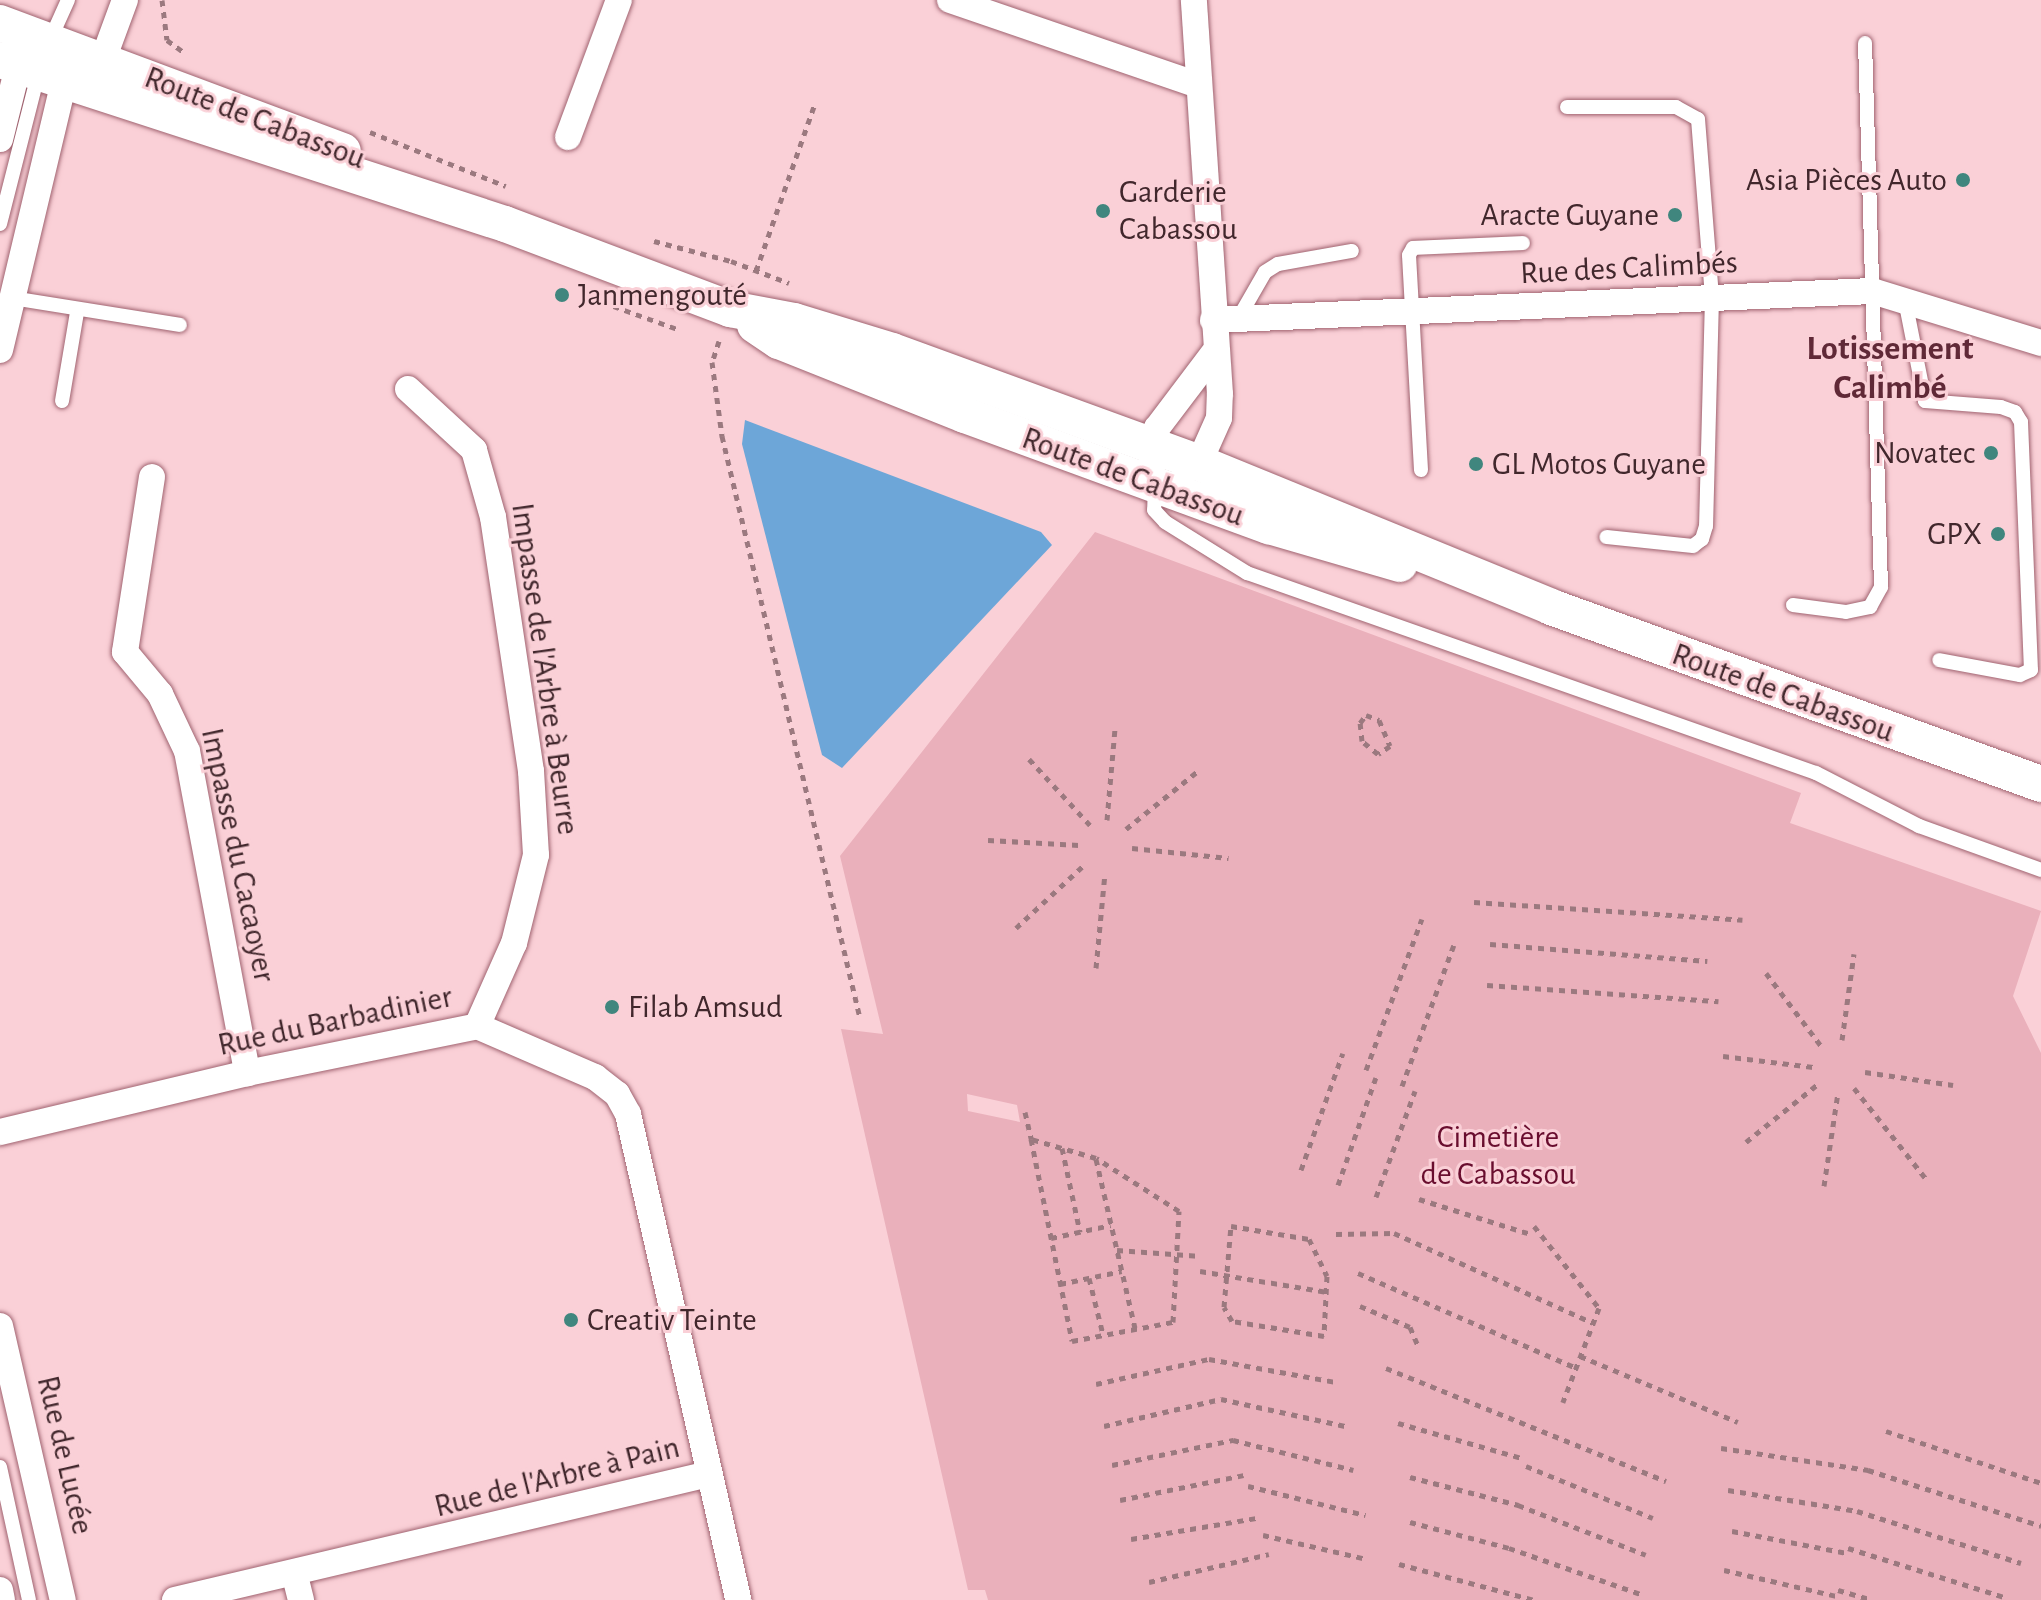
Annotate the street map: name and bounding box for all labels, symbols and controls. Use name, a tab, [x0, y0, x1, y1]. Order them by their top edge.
street label: Route de Cabassou	[139, 58, 371, 178]
place label: Asia Pièces Auto	[1746, 161, 1947, 199]
marker: Asia Pièces Auto	[1954, 171, 1972, 189]
place label: Garderie Cabassou	[1119, 174, 1237, 249]
place label: Aracte Guyane	[1481, 196, 1659, 234]
marker: Garderie Cabassou	[1094, 202, 1112, 220]
marker: Aracte Guyane	[1666, 206, 1684, 224]
street label: Rue des Calimbés	[1519, 243, 1739, 293]
place label: Janmengouté	[578, 276, 747, 314]
marker: Janmengouté	[553, 286, 571, 304]
district label: Lotissement Calimbé	[1807, 329, 1973, 408]
street label: Route de Cabassou	[1017, 419, 1249, 535]
place label: Novatec	[1874, 434, 1975, 472]
marker: Novatec	[1982, 444, 2000, 462]
place label: GL Motos Guyane	[1492, 445, 1706, 483]
marker: GL Motos Guyane	[1467, 455, 1485, 473]
street label: Impasse de l'Arbre à Beurre	[503, 501, 587, 837]
place label: GPX	[1927, 515, 1982, 553]
marker: GPX	[1989, 525, 2007, 543]
street label: Route de Cabassou	[1667, 635, 1899, 751]
street label: Impasse du Cacaoyer	[192, 725, 284, 985]
street label: Rue du Barbadinier	[214, 977, 456, 1065]
place label: Filab Amsud	[628, 988, 783, 1026]
marker: Filab Amsud	[603, 998, 621, 1016]
park label: Cimetière de Cabassou	[1421, 1119, 1575, 1194]
place label: Creativ Teinte	[587, 1301, 757, 1339]
marker: Creativ Teinte	[562, 1311, 580, 1329]
street label: Rue de Lucée	[28, 1372, 102, 1538]
street label: Rue de l'Arbre à Pain	[430, 1428, 684, 1526]

